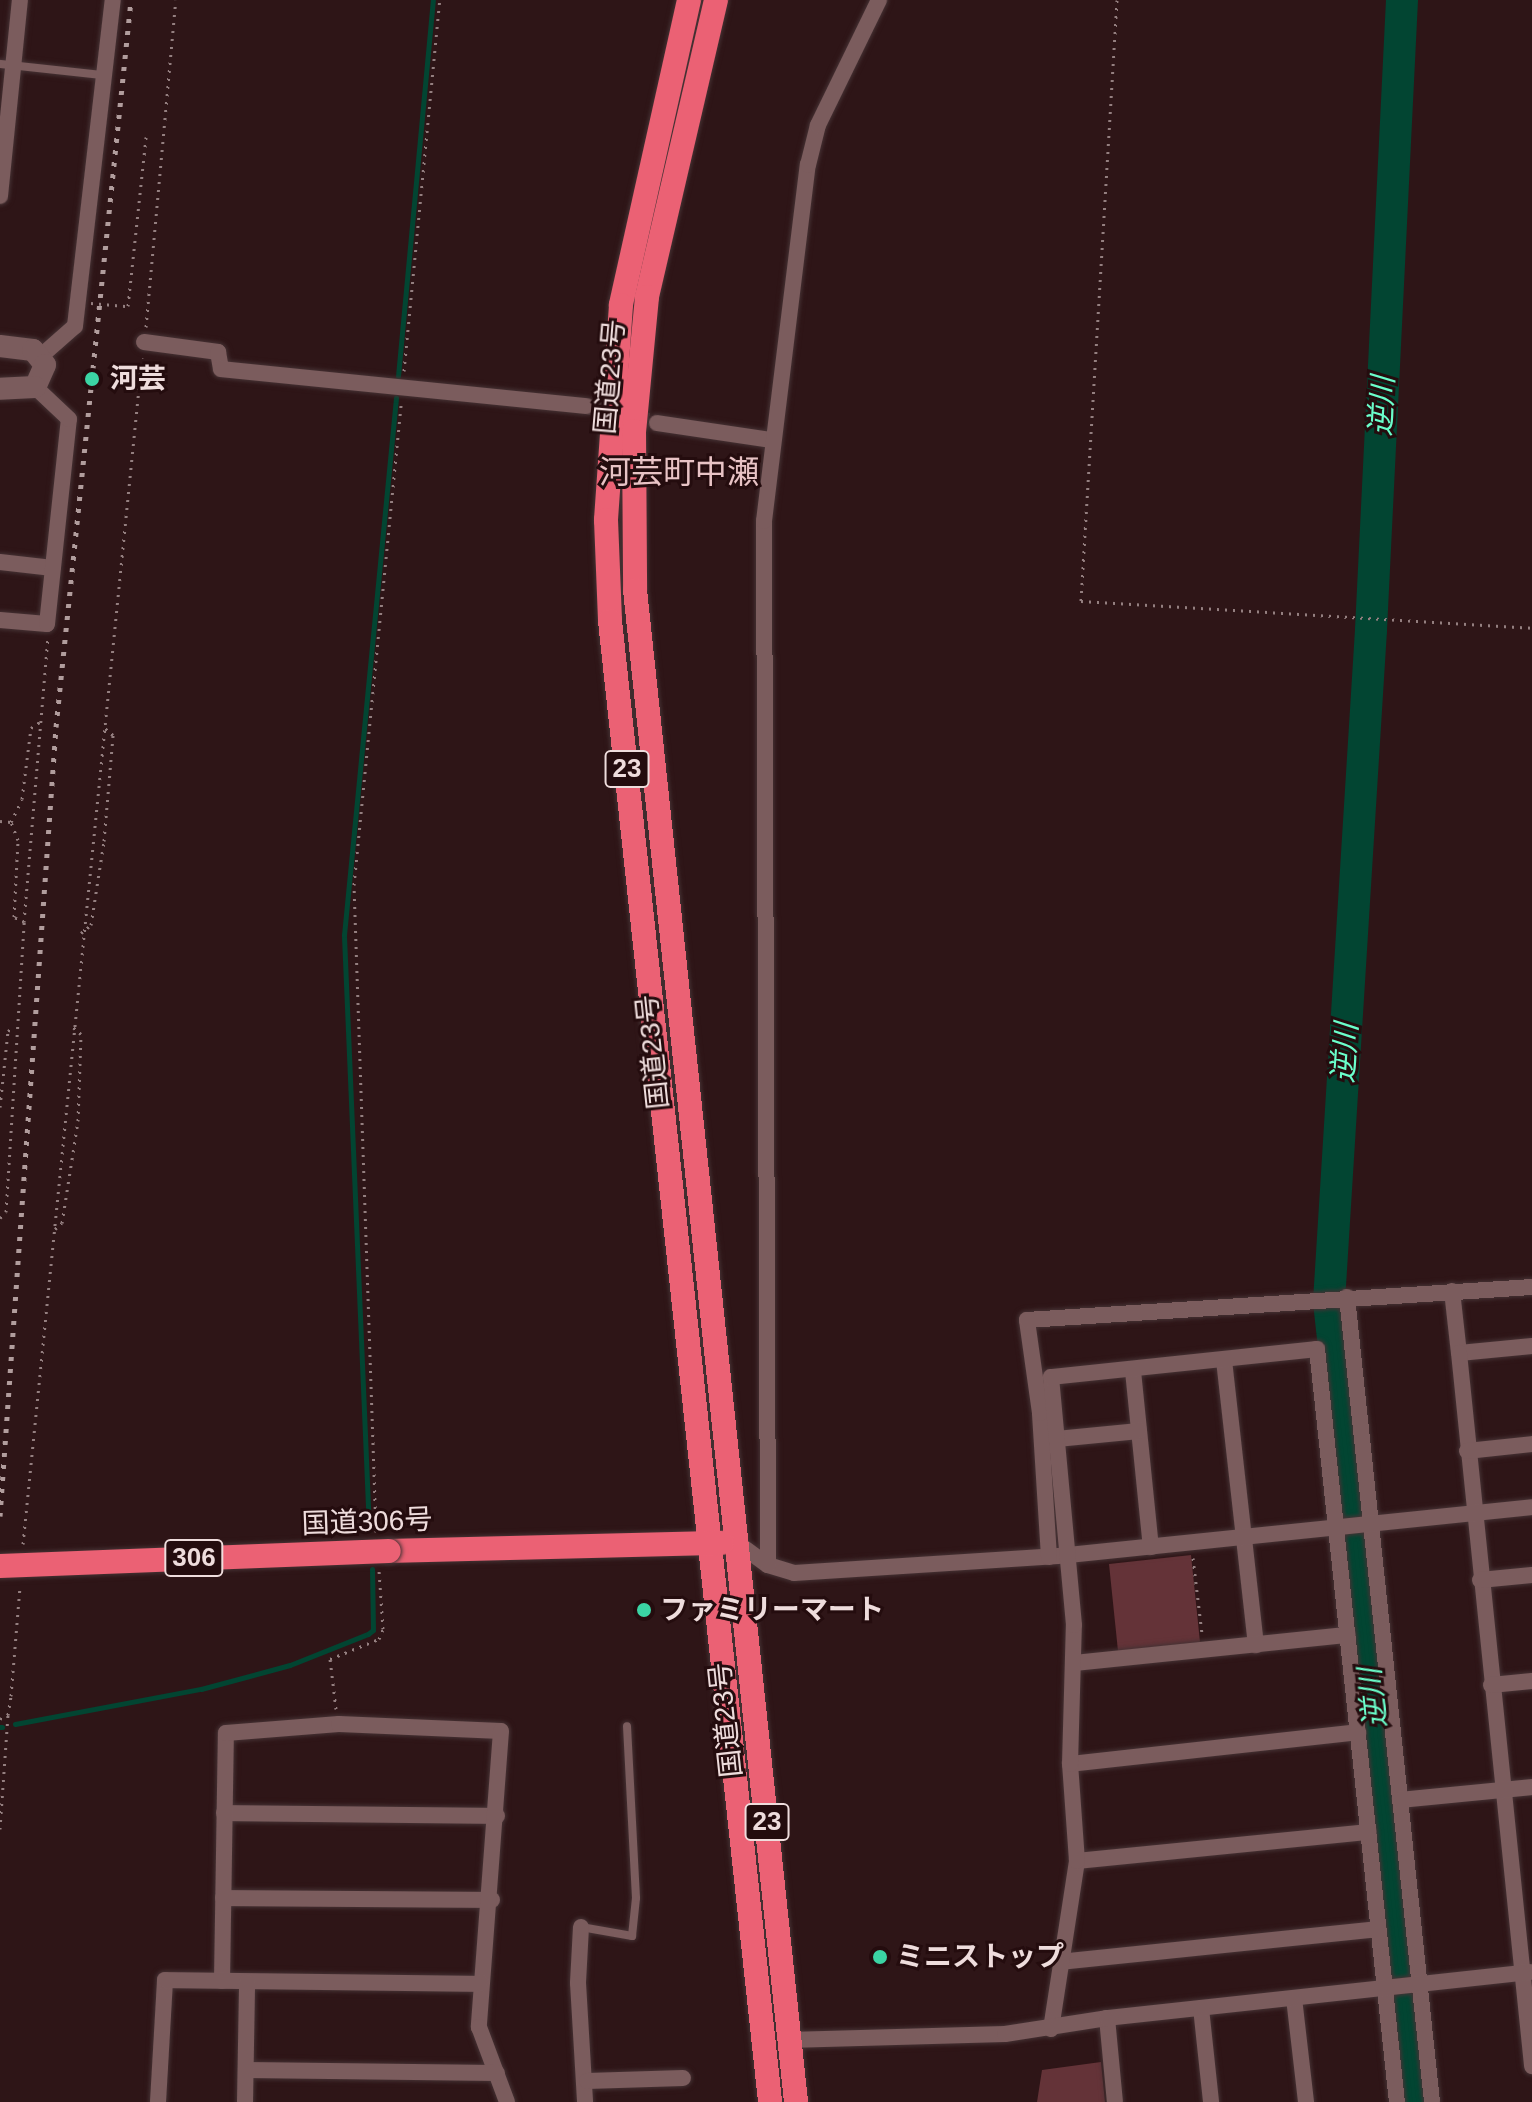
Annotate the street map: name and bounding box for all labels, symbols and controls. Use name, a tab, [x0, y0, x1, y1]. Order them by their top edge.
street label: 国道23号	[588, 318, 632, 436]
place label: 河芸	[110, 362, 166, 396]
marker: 河芸	[81, 368, 103, 390]
water label: 逆川	[1362, 375, 1402, 437]
district label: 河芸町中瀬	[599, 453, 759, 491]
road number: 23	[603, 747, 651, 791]
street label: 国道23号	[630, 993, 676, 1111]
water label: 逆川	[1325, 1022, 1365, 1084]
street label: 国道306号	[301, 1503, 433, 1541]
road number: 306	[164, 1536, 224, 1580]
place label: ファミリーマート	[660, 1593, 884, 1627]
marker: ファミリーマート	[635, 1601, 653, 1619]
street label: 国道23号	[703, 1661, 749, 1779]
water label: 逆川	[1352, 1666, 1394, 1730]
road number: 23	[743, 1800, 791, 1844]
place label: ミニストップ	[896, 1940, 1064, 1974]
marker: ミニストップ	[871, 1948, 889, 1966]

